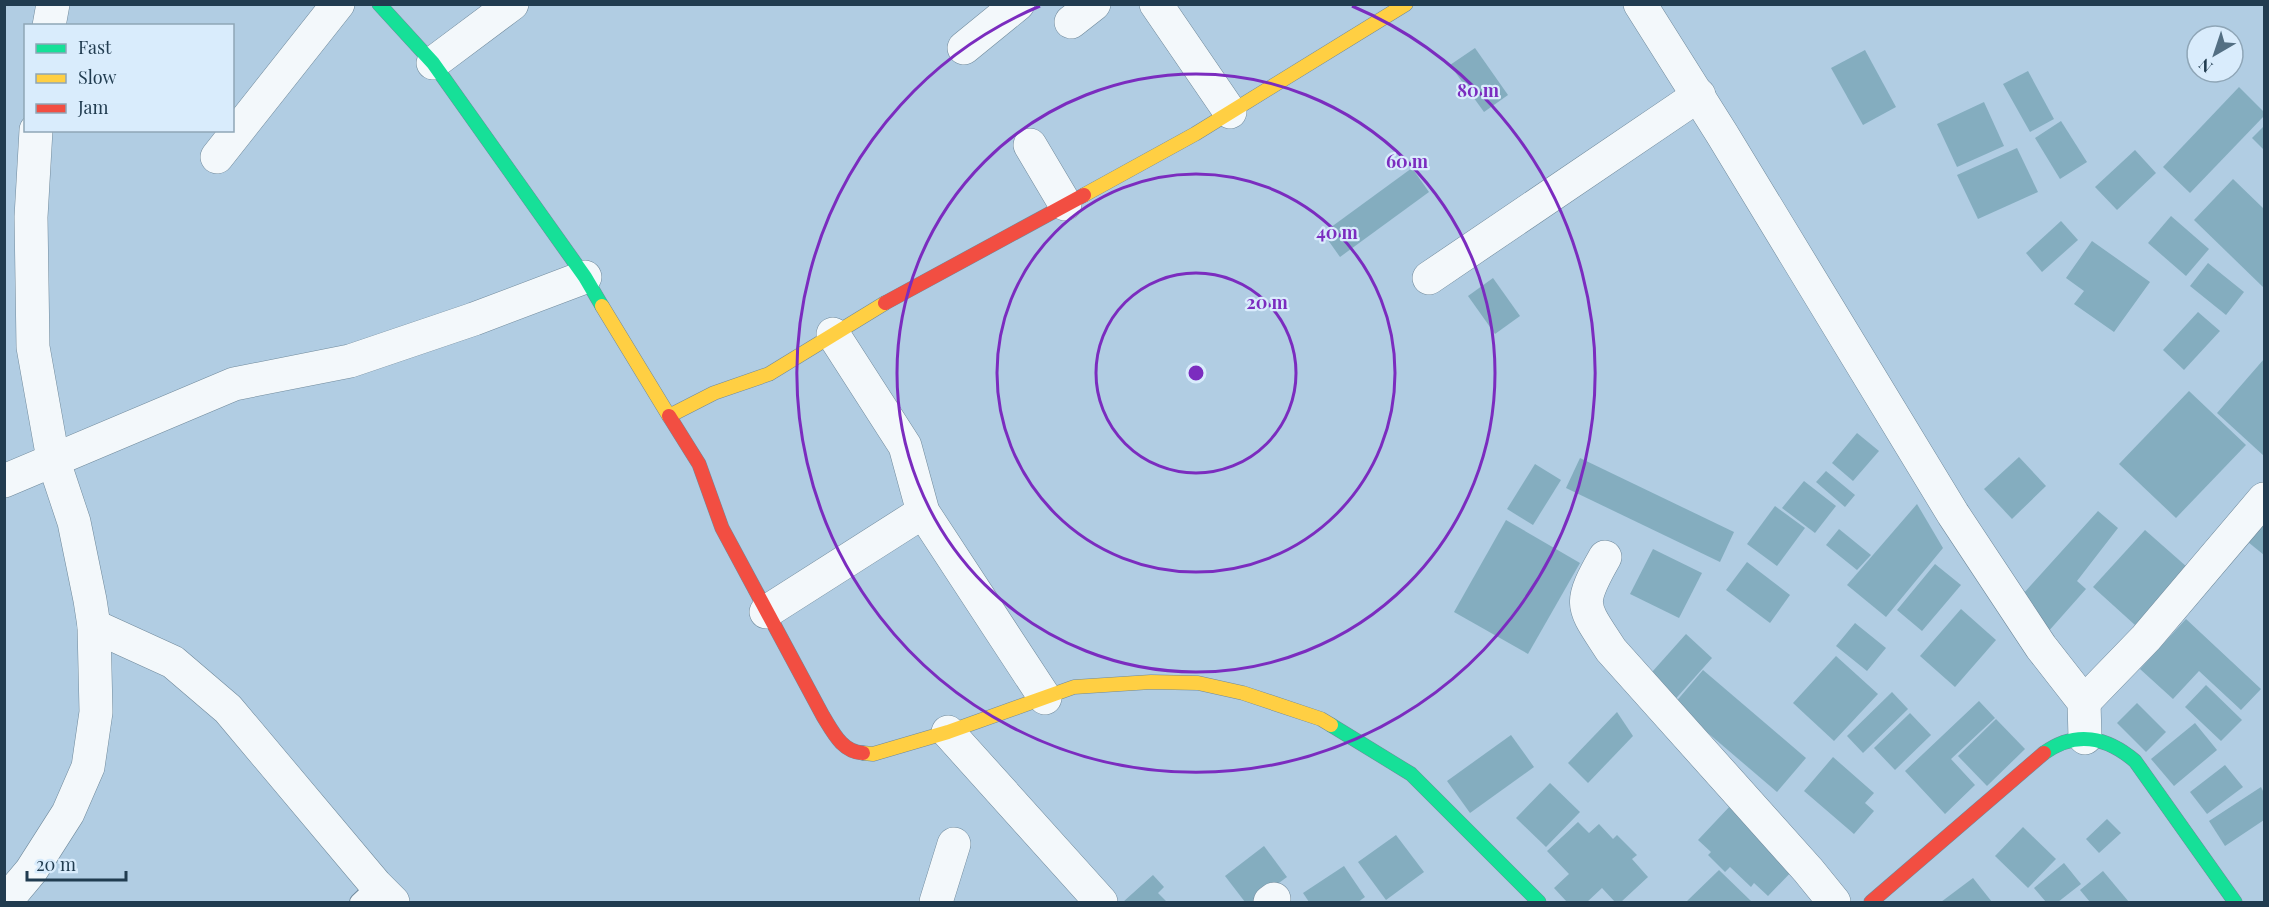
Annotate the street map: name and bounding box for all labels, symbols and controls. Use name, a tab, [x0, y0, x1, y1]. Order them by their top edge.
legend	[24, 24, 234, 132]
north arrow	[2185, 24, 2245, 84]
text: Fast	[78, 35, 112, 59]
text: N	[2194, 54, 2216, 78]
text: Slow	[78, 65, 116, 89]
text: 80 m	[1457, 78, 1500, 102]
text: Jam	[77, 95, 108, 119]
text: 60 m	[1386, 149, 1429, 173]
text: 40 m	[1316, 220, 1359, 244]
text: 20 m	[1246, 290, 1288, 314]
centre of rings	[1186, 363, 1206, 383]
scale bar	[27, 844, 126, 882]
text: 20 m	[36, 852, 76, 876]

